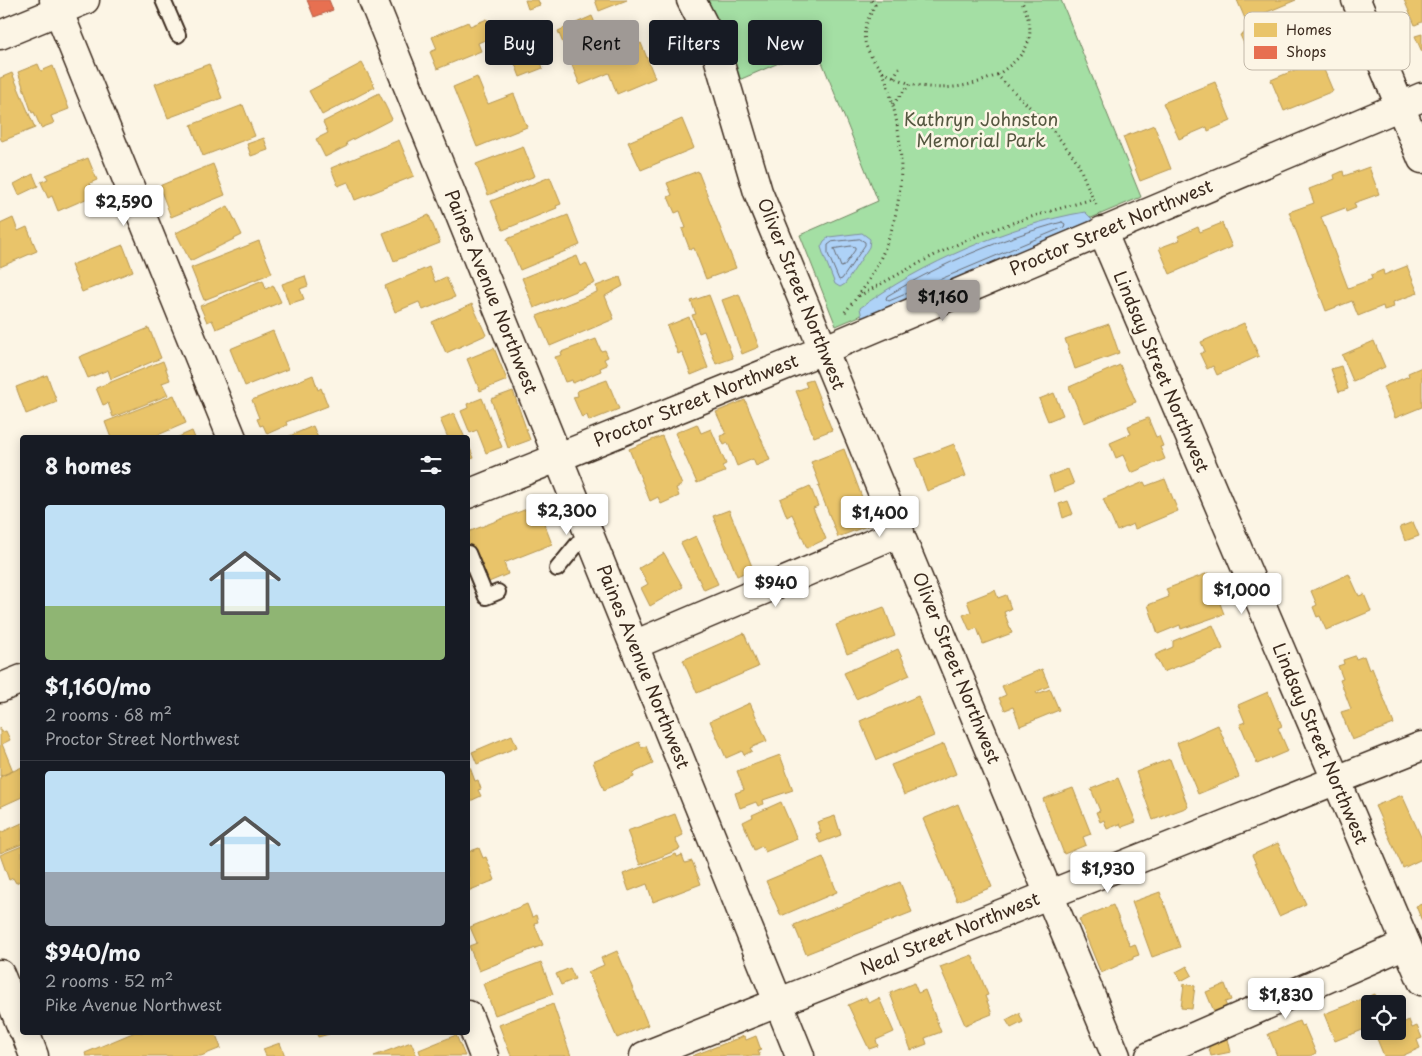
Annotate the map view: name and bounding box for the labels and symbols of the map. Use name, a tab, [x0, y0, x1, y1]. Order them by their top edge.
legend	[1244, 12, 1410, 70]
text: Homes	[1286, 19, 1332, 40]
text: Shops	[1286, 41, 1326, 62]
park label: Kathryn Johnston Memorial Park	[904, 105, 1058, 153]
street label: Proctor Street Northwest	[1004, 171, 1216, 282]
pin: $2,590	[83, 184, 165, 227]
street label: Paines Avenue Northwest	[439, 185, 546, 398]
street label: Oliver Street Northwest	[751, 193, 853, 394]
street label: Lindsay Street Northwest	[1108, 266, 1217, 477]
pin: $1,160	[902, 280, 984, 322]
street label: Proctor Street Northwest	[589, 346, 802, 453]
pin: $2,300	[526, 494, 608, 536]
pin: $1,400	[839, 496, 921, 538]
street label: Paines Avenue Northwest	[591, 560, 698, 773]
pin: $940	[746, 566, 806, 608]
street label: Oliver Street Northwest	[906, 567, 1008, 768]
pin: $1,000	[1201, 572, 1283, 615]
street label: Lindsay Street Northwest	[1267, 638, 1376, 849]
pin: $1,930	[1067, 852, 1149, 894]
street label: Neal Street Northwest	[856, 884, 1043, 981]
pin: $1,830	[1245, 978, 1327, 1020]

